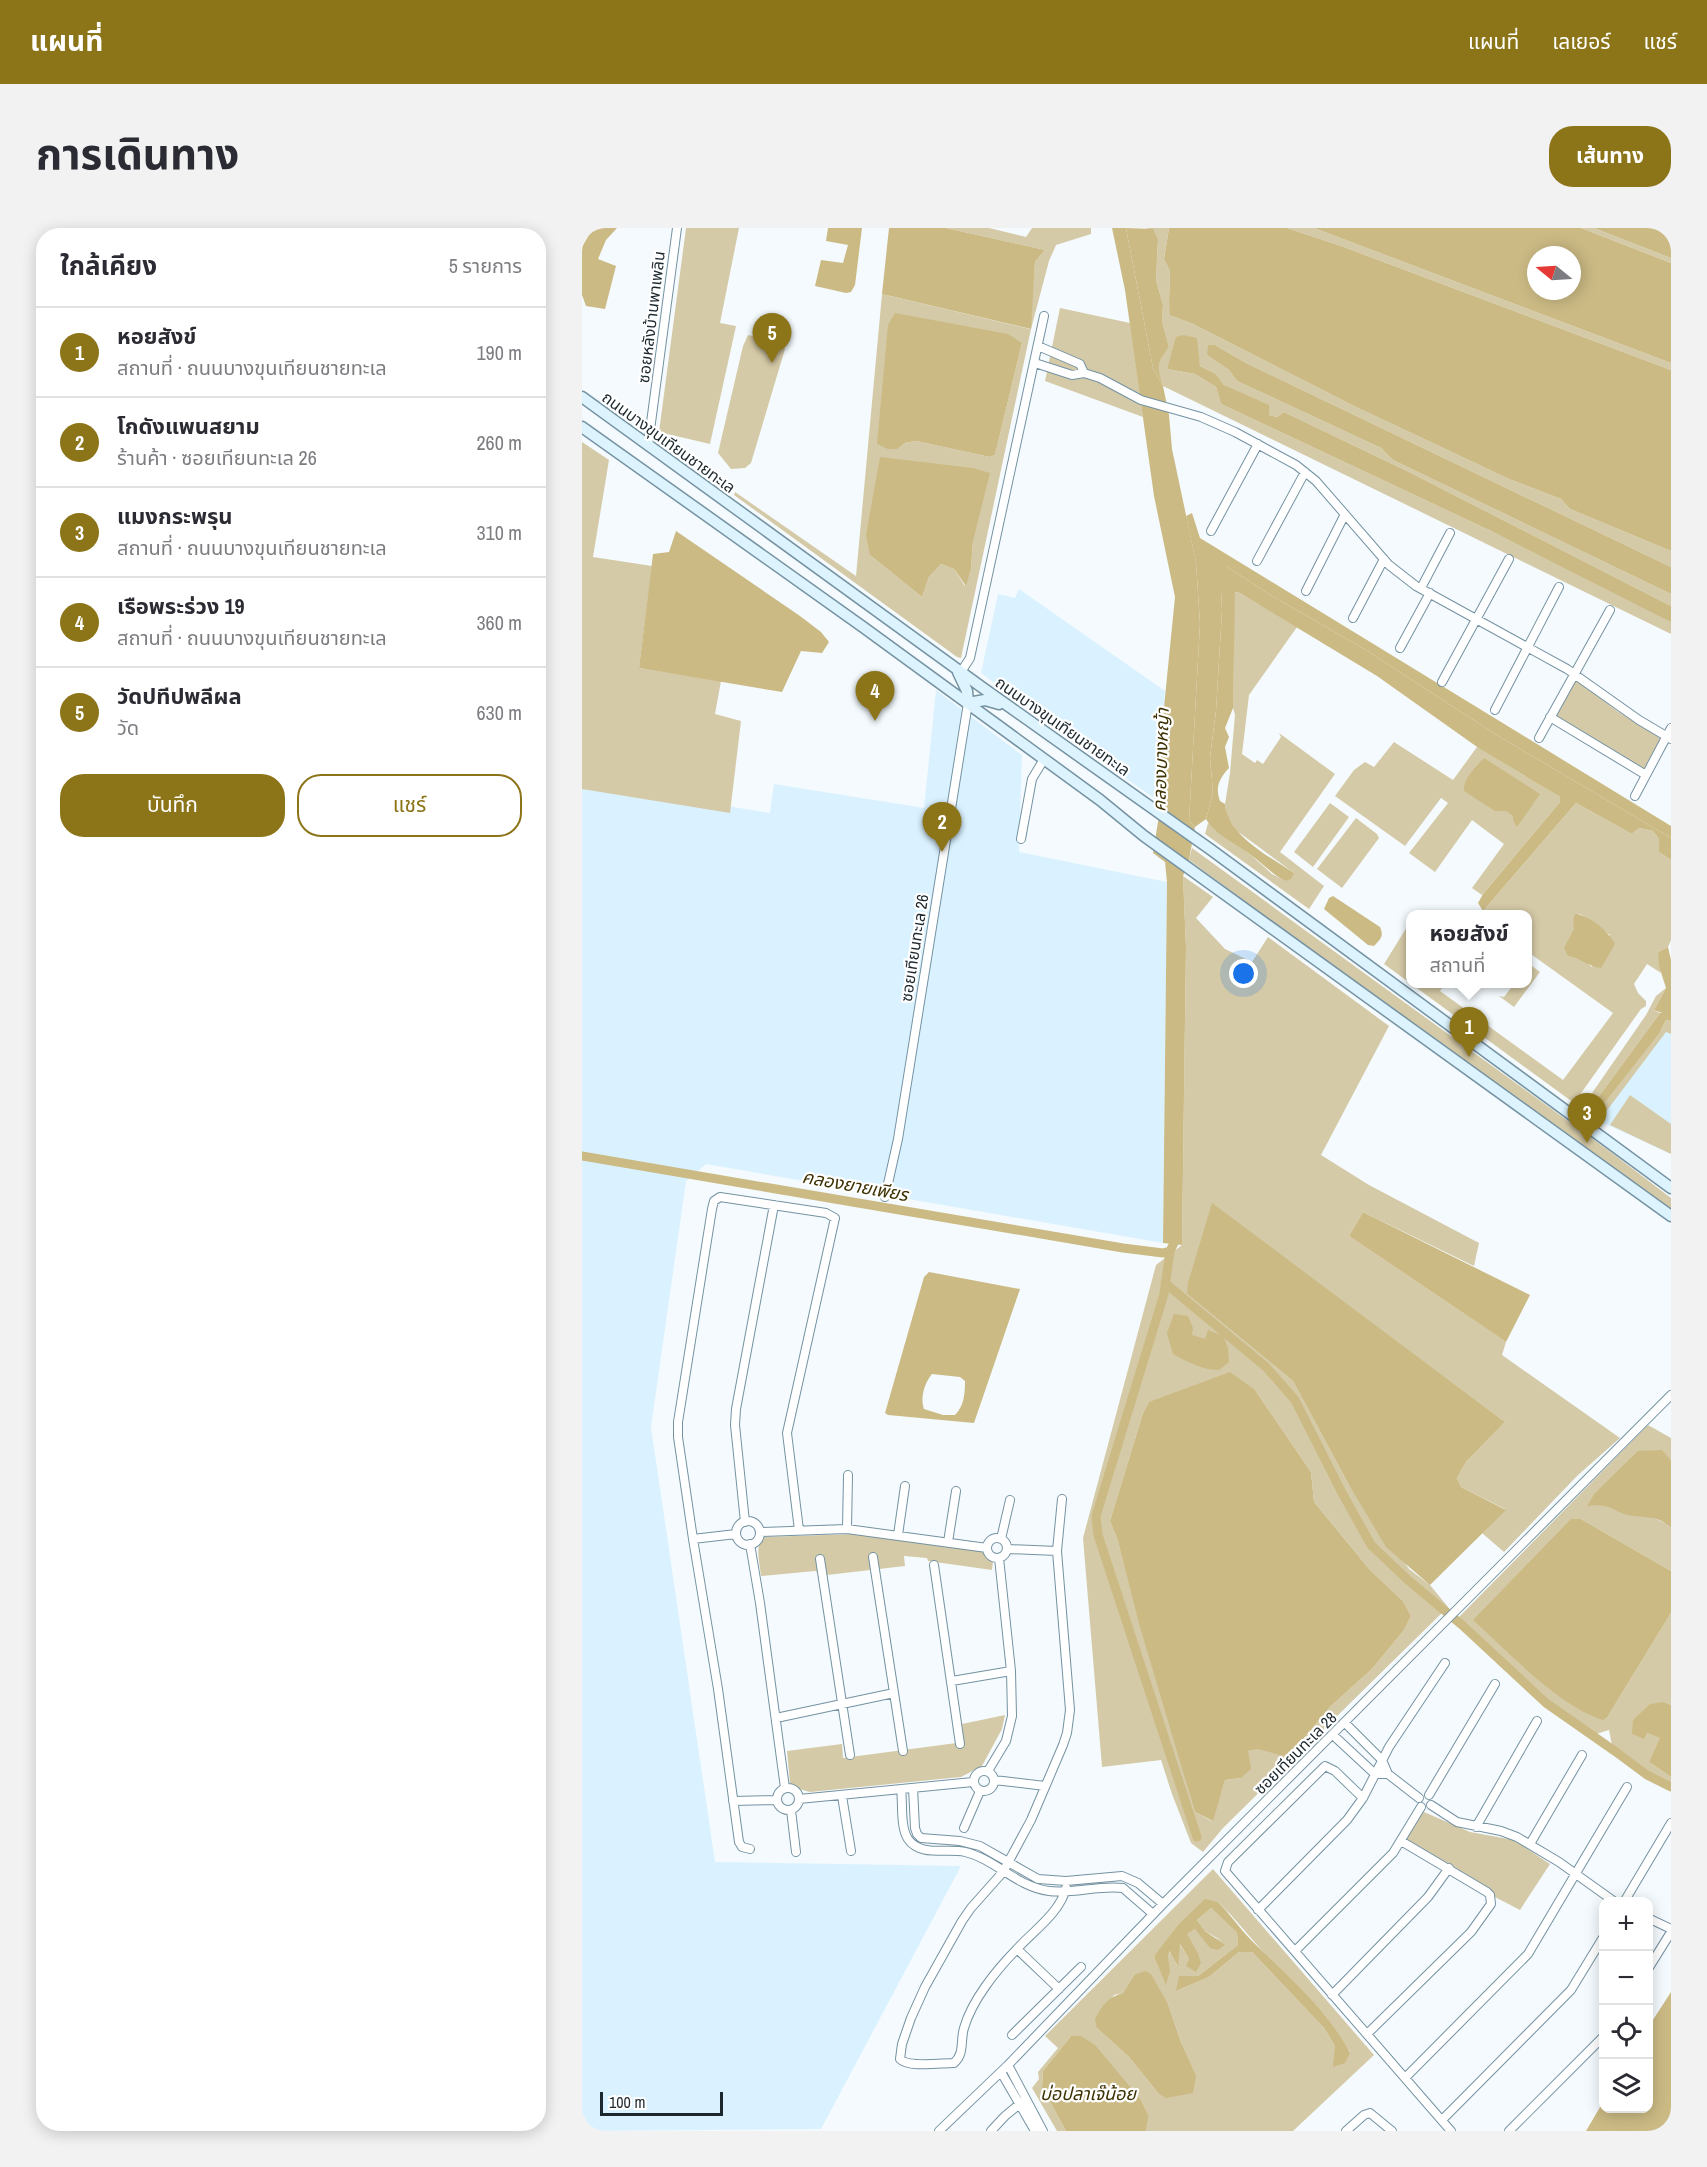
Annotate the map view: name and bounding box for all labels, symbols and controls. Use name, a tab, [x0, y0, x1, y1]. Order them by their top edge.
text: แผนที่	[30, 22, 103, 60]
text: แผนที่	[1468, 27, 1519, 56]
text: เลเยอร์	[1552, 27, 1611, 56]
text: แชร์	[1644, 27, 1677, 56]
text: การเดินทาง	[36, 126, 239, 182]
button: เส้นทาง	[1549, 126, 1671, 187]
north arrow	[1527, 246, 1581, 300]
text: ใกล้เคียง	[60, 248, 157, 283]
street label: ซอยหลังบ้านพาเพลิน	[632, 250, 670, 384]
text: 5 รายการ	[449, 252, 522, 279]
pin: 5	[752, 314, 792, 363]
text: หอยสังข์	[117, 321, 196, 351]
text: 1	[75, 339, 84, 366]
text: 190 m	[476, 339, 522, 366]
text: สถานที่ · ถนนบางขุนเทียนชายทะเล	[117, 354, 387, 381]
street label: ถนนบางขุนเทียนชายทะเล	[598, 386, 740, 498]
text: โกดังแพนสยาม	[117, 411, 260, 441]
text: 2	[75, 429, 84, 456]
text: 260 m	[476, 429, 522, 456]
text: ร้านค้า · ซอยเทียนทะเล 26	[117, 444, 317, 471]
text: แมงกระพรุน	[117, 501, 233, 531]
text: 3	[75, 519, 84, 546]
text: 310 m	[476, 519, 522, 546]
text: สถานที่ · ถนนบางขุนเทียนชายทะเล	[117, 534, 387, 561]
text: เรือพระร่วง 19	[117, 591, 244, 621]
text: 4	[75, 609, 84, 636]
text: 360 m	[476, 609, 522, 636]
text: สถานที่ · ถนนบางขุนเทียนชายทะเล	[117, 624, 387, 651]
street label: ถนนบางขุนเทียนชายทะเล	[991, 671, 1135, 781]
pin: 4	[856, 672, 894, 721]
text: วัดปทีปพลีผล	[117, 681, 242, 711]
text: 5	[75, 699, 84, 726]
text: 630 m	[476, 699, 522, 726]
water label: คลองบางหญ้า	[1146, 707, 1175, 812]
text: วัด	[117, 714, 139, 741]
button: บันทึก	[60, 774, 285, 837]
button: แชร์	[297, 774, 522, 837]
pin: 2	[922, 802, 962, 852]
street label: ซอยเทียนทะเล 26	[895, 893, 933, 1003]
popup	[1406, 910, 1532, 988]
text: หอยสังข์	[1429, 918, 1509, 948]
text: สถานที่	[1429, 951, 1485, 978]
your location	[1229, 959, 1258, 988]
pin: 1	[1450, 1008, 1488, 1057]
pin: 3	[1568, 1094, 1606, 1143]
water label: คลองยายเพียร	[800, 1164, 911, 1207]
street label: ซอยเทียนทะเล 28	[1249, 1707, 1341, 1799]
map controls	[1599, 1897, 1653, 2113]
button: +	[1599, 1897, 1653, 1951]
button: −	[1599, 1951, 1653, 2005]
button: locate	[1599, 2005, 1653, 2059]
button: layers	[1599, 2059, 1653, 2113]
water label: บ่อปลาเจ๊น้อย	[1040, 2081, 1137, 2106]
scale bar	[600, 2089, 723, 2116]
text: 100 m	[609, 2091, 645, 2113]

